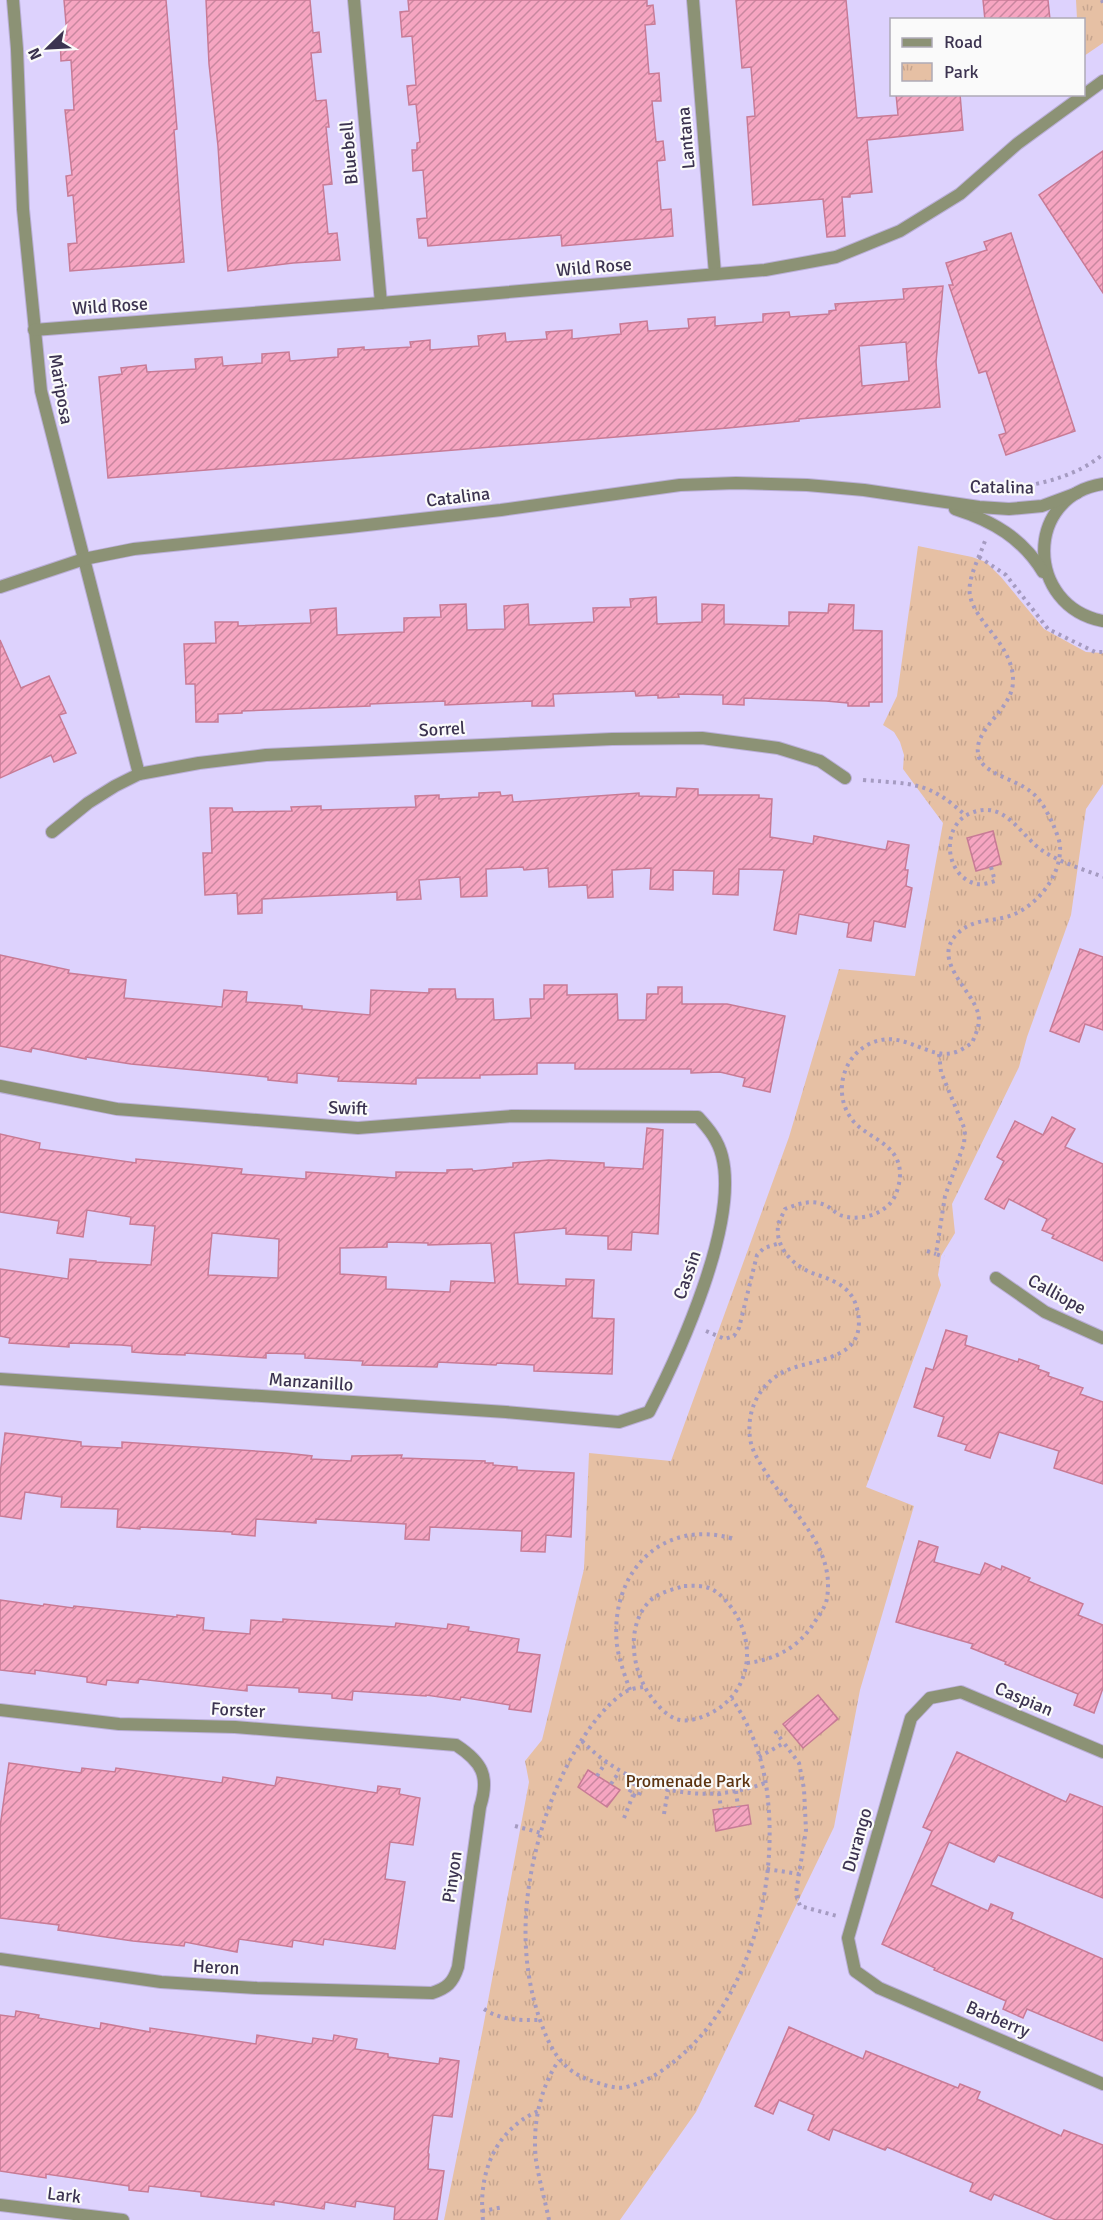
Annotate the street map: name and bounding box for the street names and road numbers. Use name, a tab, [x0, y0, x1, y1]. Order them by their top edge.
street label: Lantana	[672, 106, 700, 170]
street label: Bluebell	[335, 120, 363, 186]
street label: Wild Rose	[555, 253, 633, 281]
street label: Wild Rose	[71, 292, 149, 320]
street label: Mariposa	[44, 352, 78, 426]
street label: Catalina	[970, 475, 1034, 499]
street label: Catalina	[425, 482, 491, 512]
street label: Sorrel	[418, 717, 466, 741]
street label: Swift	[328, 1096, 368, 1120]
street label: Cassin	[668, 1248, 706, 1302]
street label: Calliope	[1024, 1269, 1090, 1319]
street label: Manzanillo	[268, 1368, 354, 1396]
street label: Caspian	[992, 1677, 1056, 1721]
street label: Forster	[210, 1698, 266, 1722]
street label: Durango	[837, 1805, 877, 1875]
street label: Pinyon	[437, 1850, 467, 1904]
street label: Heron	[192, 1955, 240, 1979]
street label: Barberry	[963, 1996, 1034, 2042]
street label: Lark	[46, 2182, 82, 2208]

